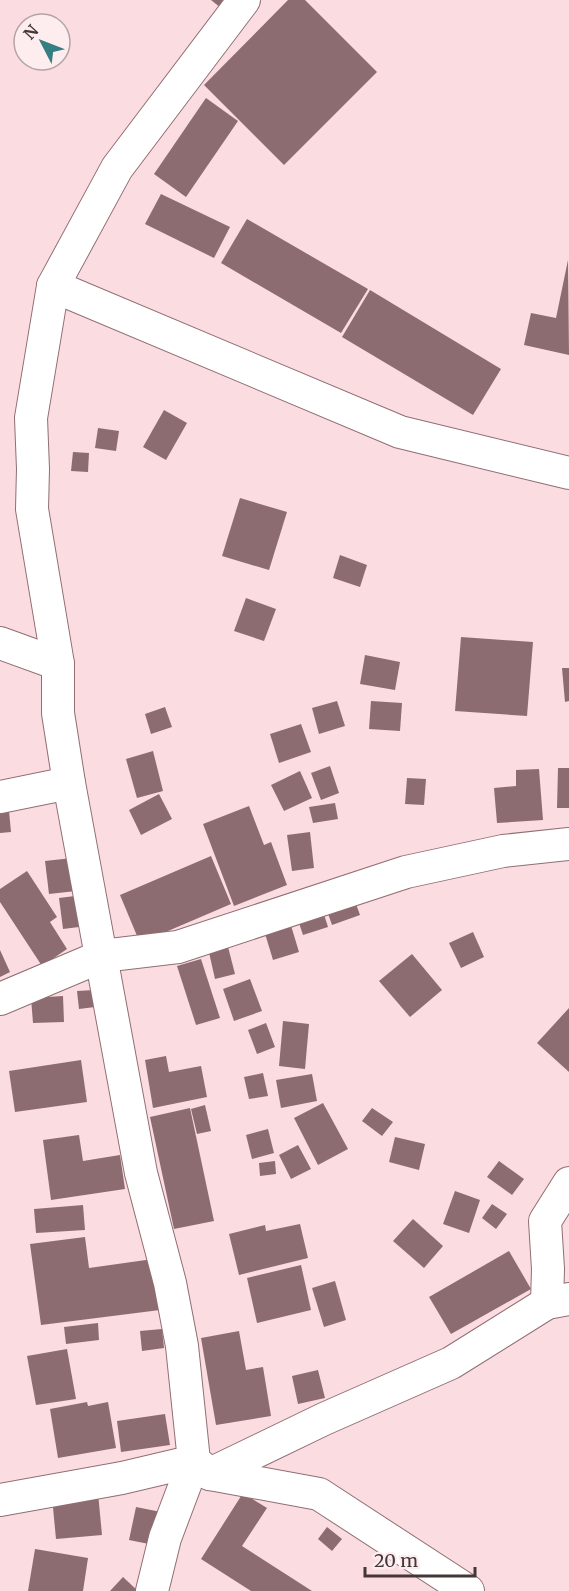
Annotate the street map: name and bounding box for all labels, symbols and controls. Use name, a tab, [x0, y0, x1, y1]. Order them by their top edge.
north arrow	[12, 12, 72, 72]
text: N	[19, 20, 43, 43]
scale bar	[365, 1540, 474, 1578]
text: 20 m	[374, 1549, 418, 1572]

